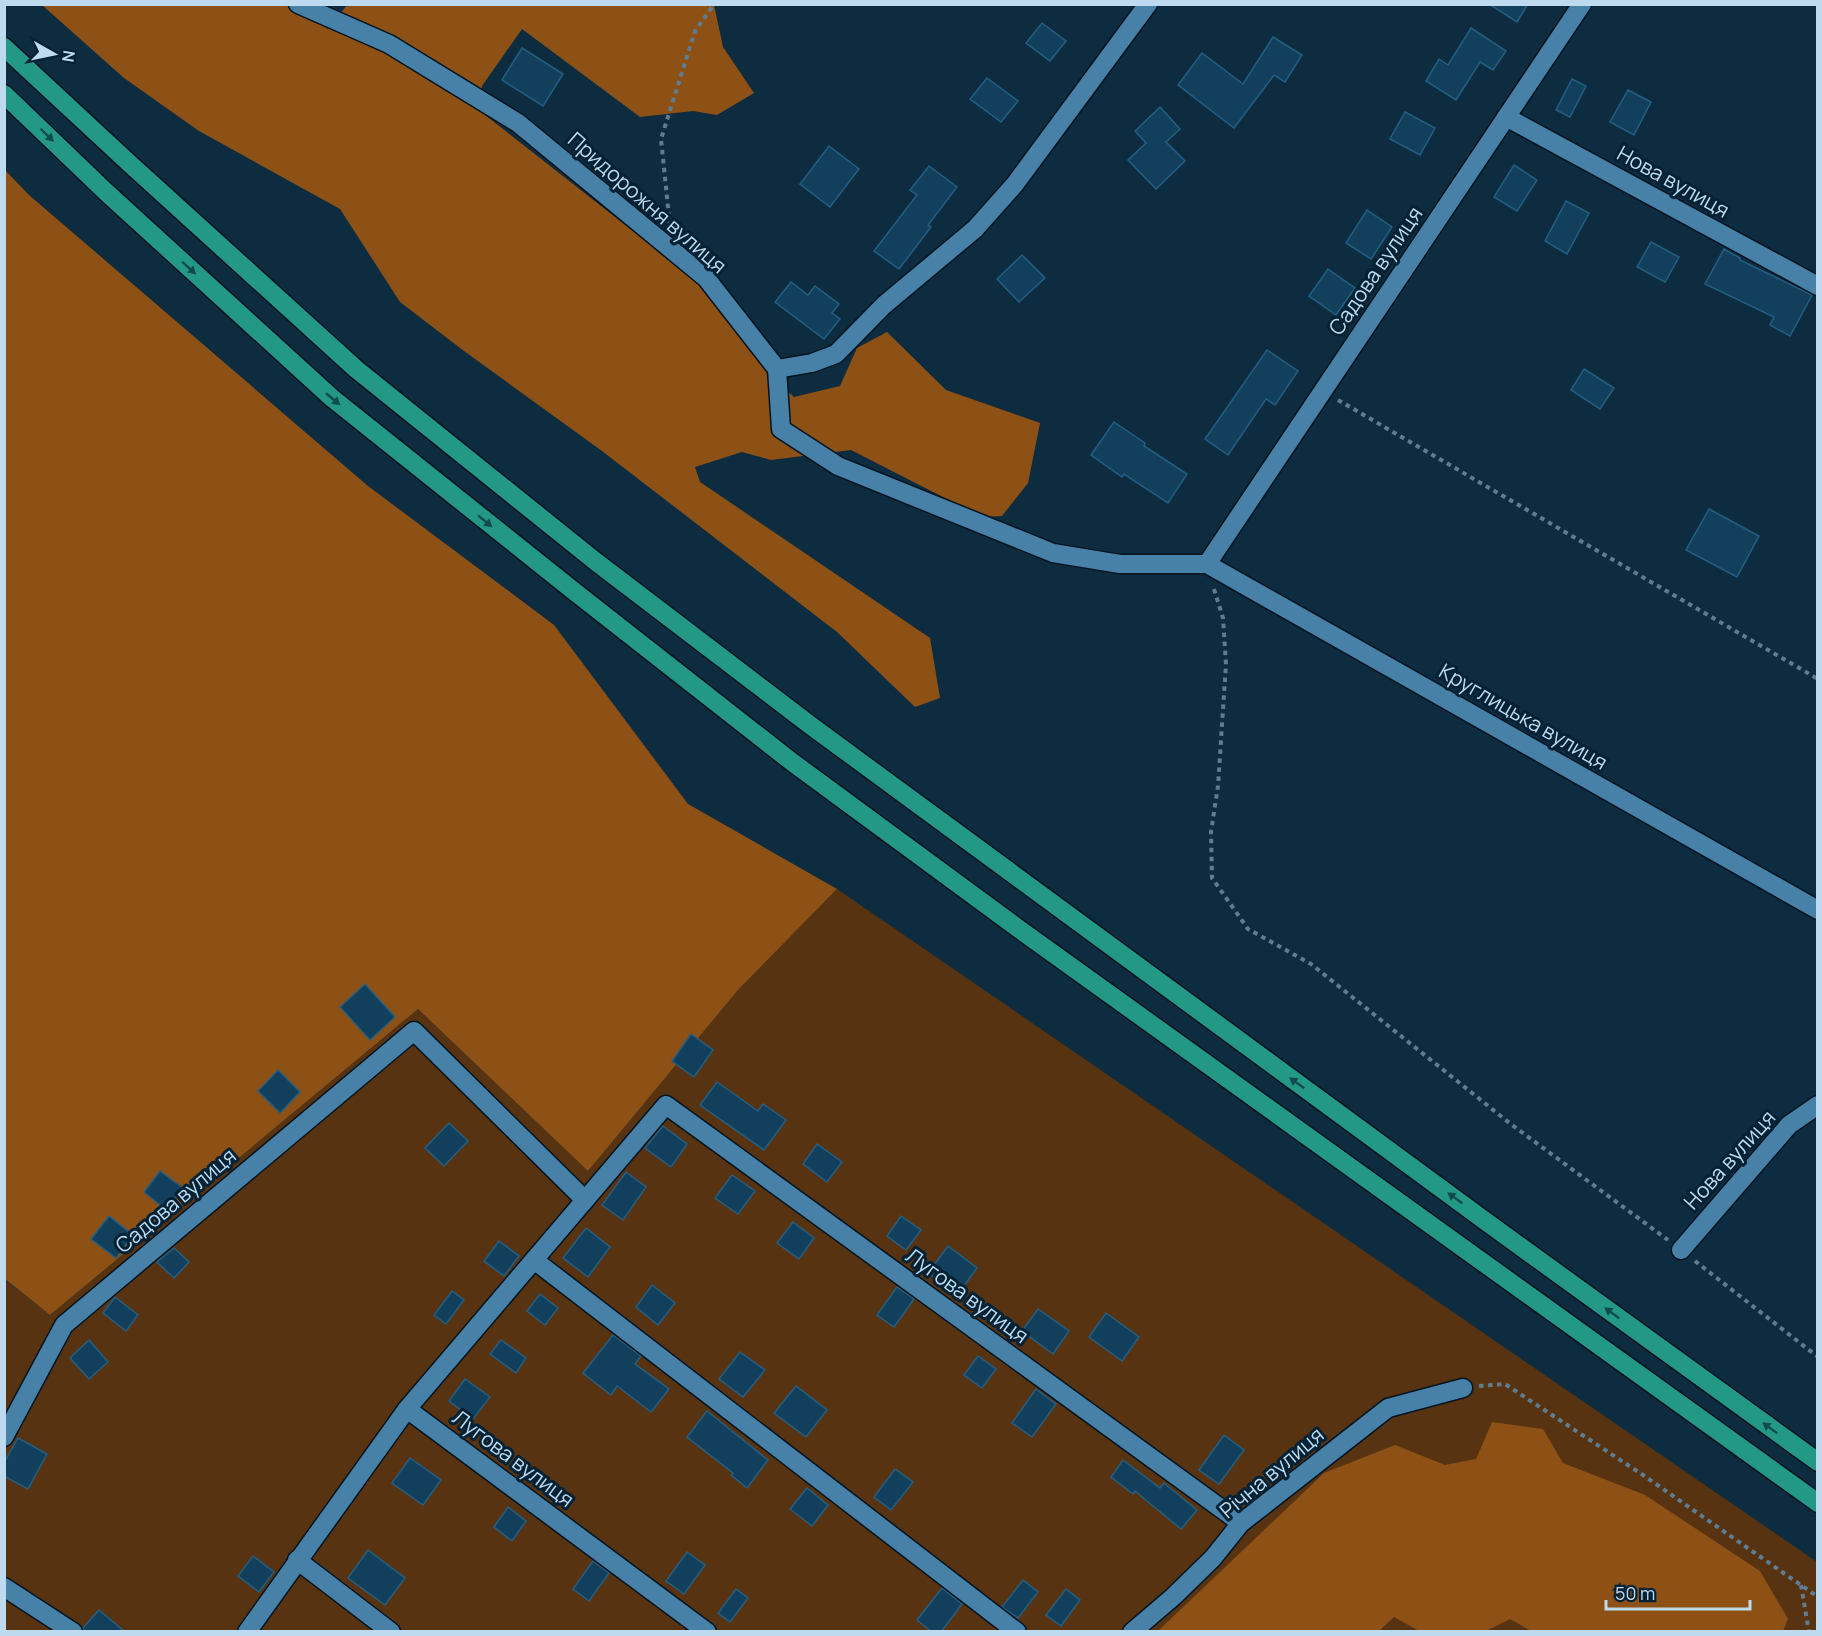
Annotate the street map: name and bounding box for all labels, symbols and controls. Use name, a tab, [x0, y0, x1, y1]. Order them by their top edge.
north arrow	[24, 24, 84, 84]
text: N	[57, 49, 81, 64]
street label: Придорожня вулиця	[562, 125, 733, 279]
one-way arrow	[39, 127, 53, 141]
street label: Нова вулиця	[1612, 139, 1735, 224]
street label: Садова вулиця	[1322, 201, 1429, 340]
one-way arrow	[181, 261, 196, 274]
one-way arrow	[325, 392, 340, 405]
one-way arrow	[478, 514, 493, 526]
street label: Круглицька вулиця	[1434, 656, 1613, 776]
one-way arrow	[1290, 1077, 1305, 1089]
street label: Нова вулиця	[1677, 1104, 1781, 1215]
street label: Садова вулиця	[109, 1142, 242, 1259]
one-way arrow	[1447, 1192, 1463, 1204]
street label: Лугова вулиця	[901, 1241, 1035, 1349]
one-way arrow	[1605, 1307, 1621, 1319]
street label: Лугова вулиця	[447, 1403, 580, 1513]
street label: Річна вулиця	[1213, 1420, 1329, 1524]
one-way arrow	[1762, 1422, 1778, 1434]
scale bar	[1606, 1573, 1750, 1611]
text: 50 m	[1615, 1581, 1655, 1605]

